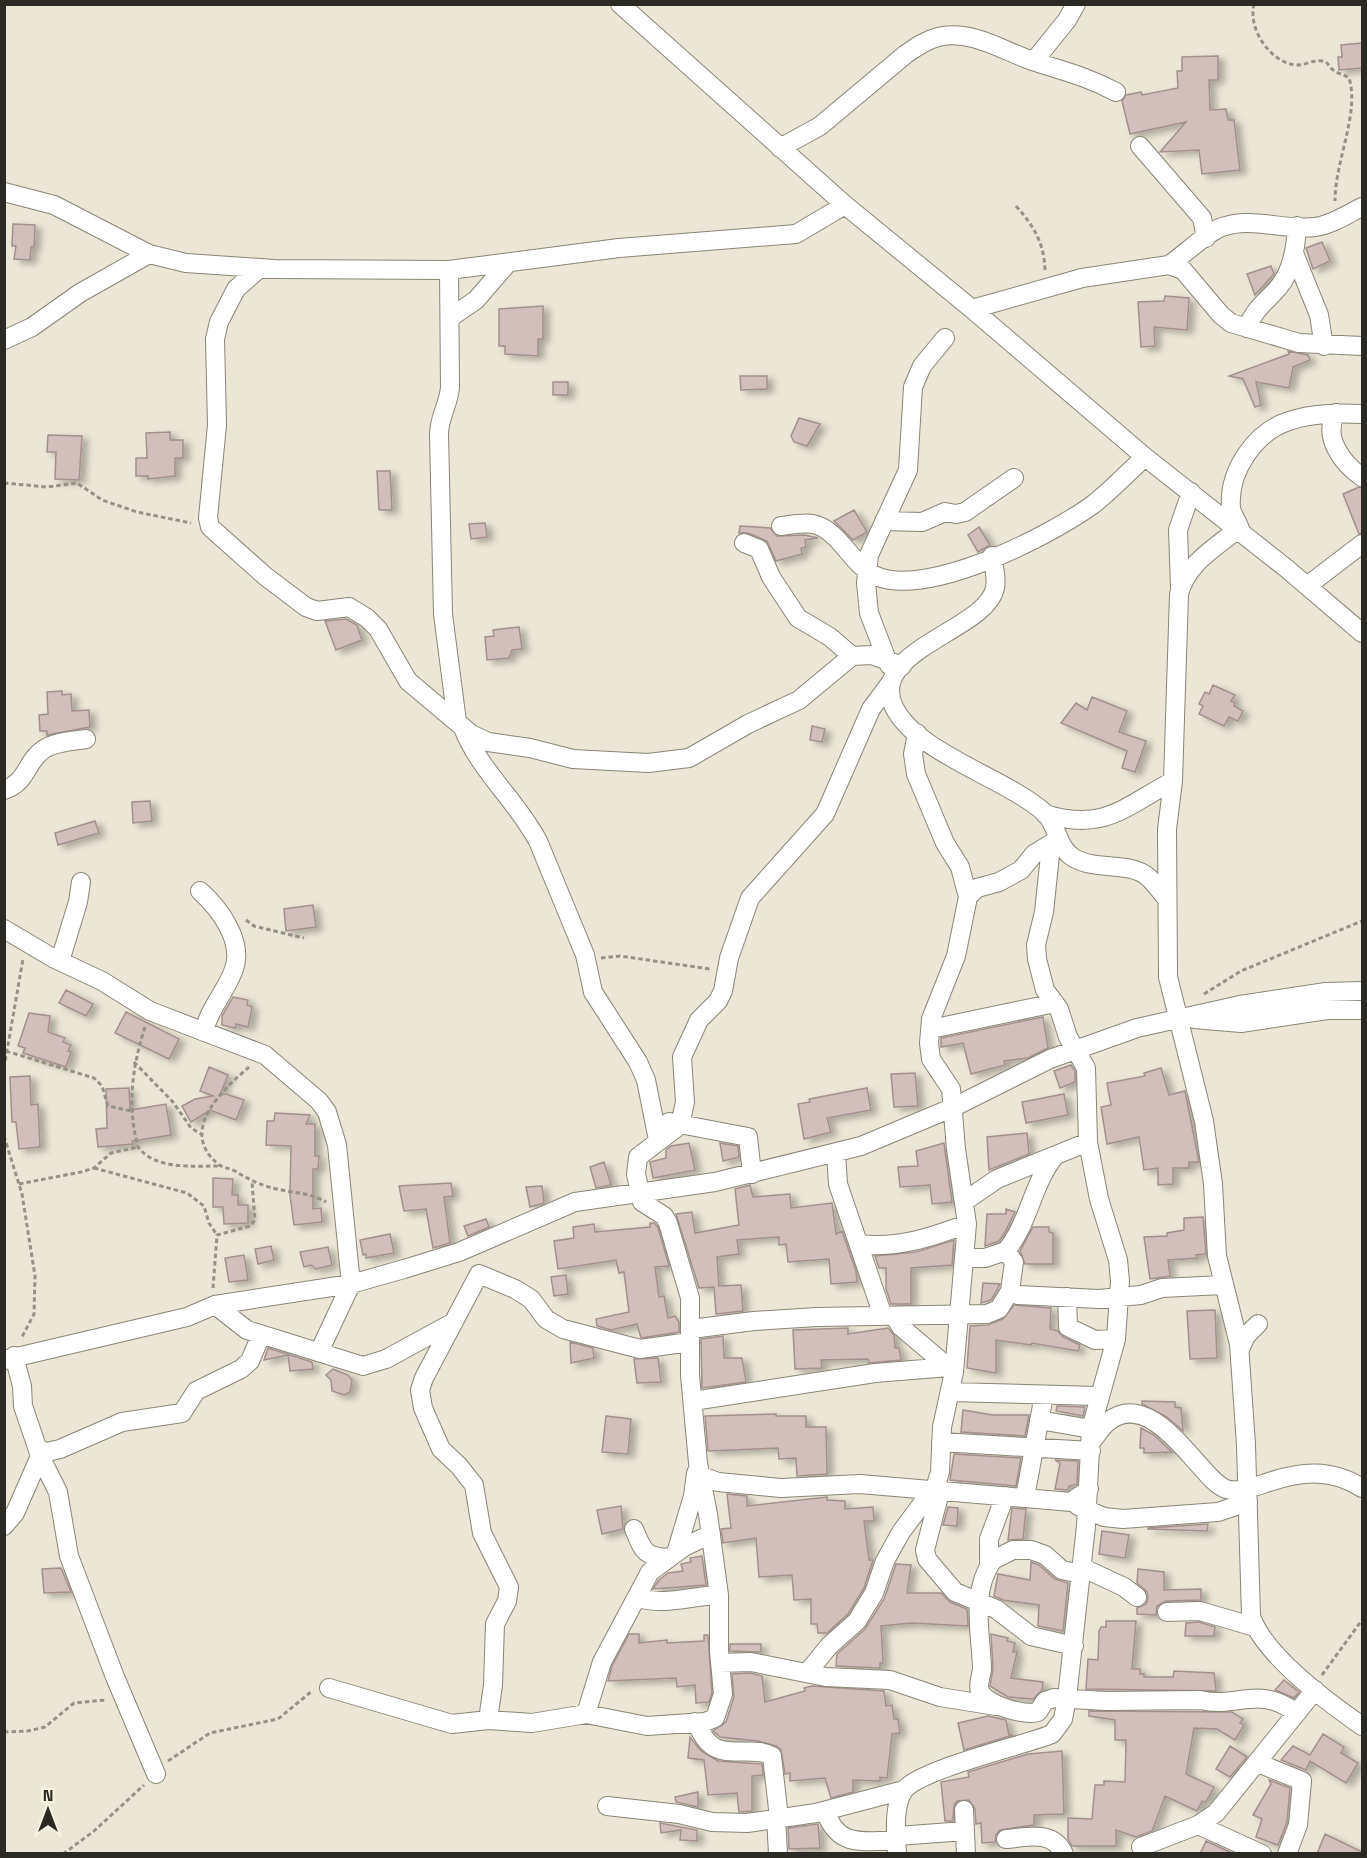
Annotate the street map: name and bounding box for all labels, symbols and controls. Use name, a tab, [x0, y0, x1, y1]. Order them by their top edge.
north arrow	[18, 1780, 78, 1840]
text: N	[43, 1785, 53, 1806]

